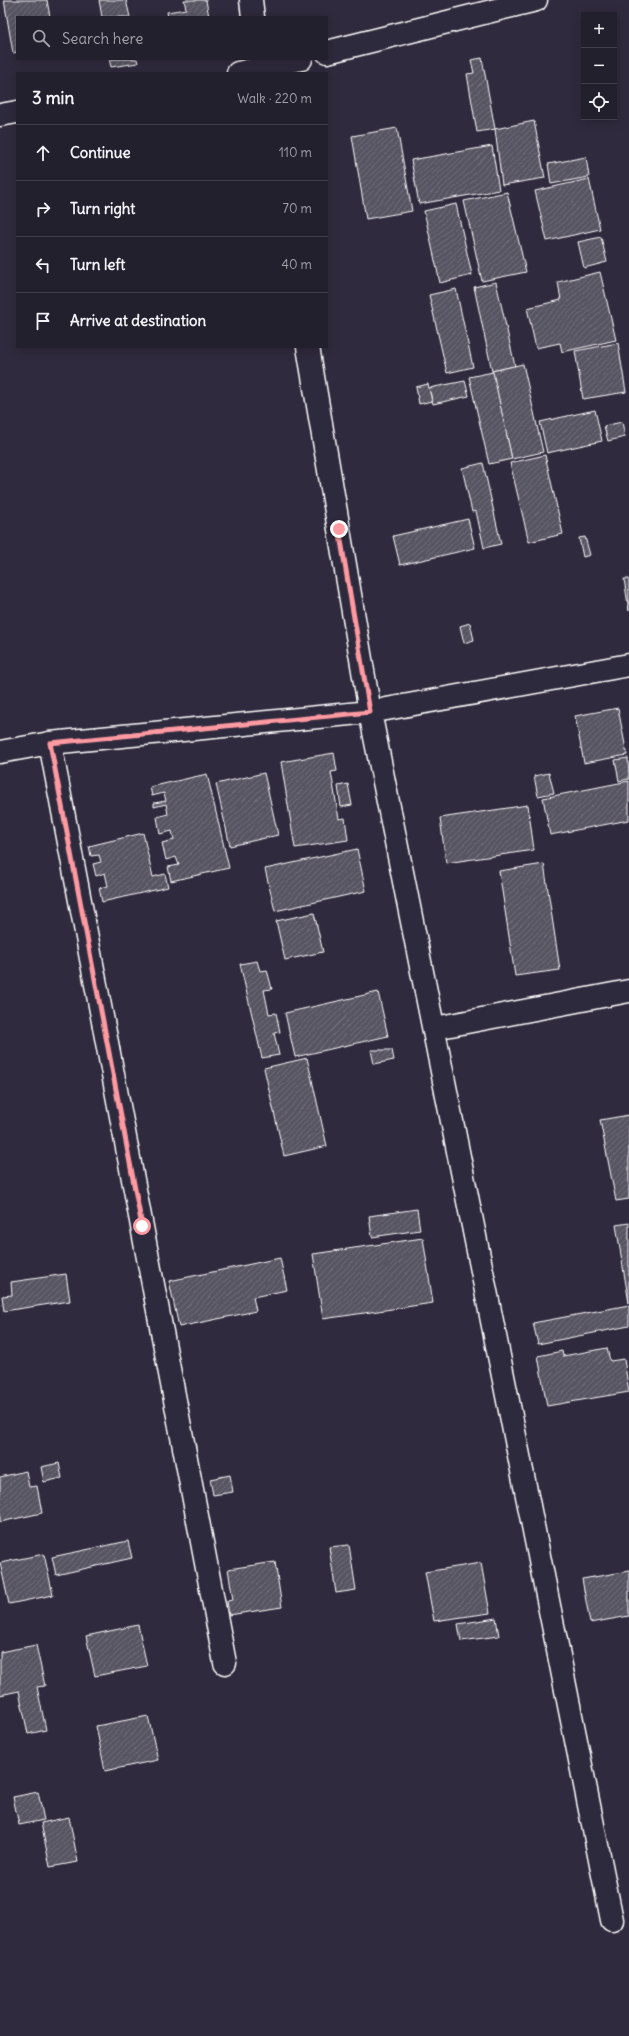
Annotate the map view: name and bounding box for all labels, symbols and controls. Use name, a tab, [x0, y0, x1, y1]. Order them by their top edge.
map controls	[581, 12, 617, 120]
button: +	[581, 12, 617, 48]
search box	[16, 16, 328, 60]
icon: search	[30, 27, 52, 49]
text: Search here	[62, 29, 143, 48]
button: −	[581, 48, 617, 84]
button: locate	[581, 84, 617, 120]
text: 3 min	[32, 87, 74, 109]
text: Walk · 220 m	[237, 90, 312, 107]
icon: ahead	[32, 142, 54, 164]
text: Continue	[70, 143, 131, 162]
text: 110 m	[279, 144, 312, 161]
icon: right	[32, 198, 54, 220]
text: Turn right	[70, 199, 135, 218]
text: 70 m	[283, 200, 312, 217]
icon: left	[32, 254, 54, 276]
text: Turn left	[70, 255, 125, 274]
text: 40 m	[281, 256, 312, 273]
icon: arrive	[32, 310, 54, 332]
text: Arrive at destination	[70, 311, 206, 330]
route end	[330, 520, 348, 538]
route start	[133, 1217, 151, 1235]

